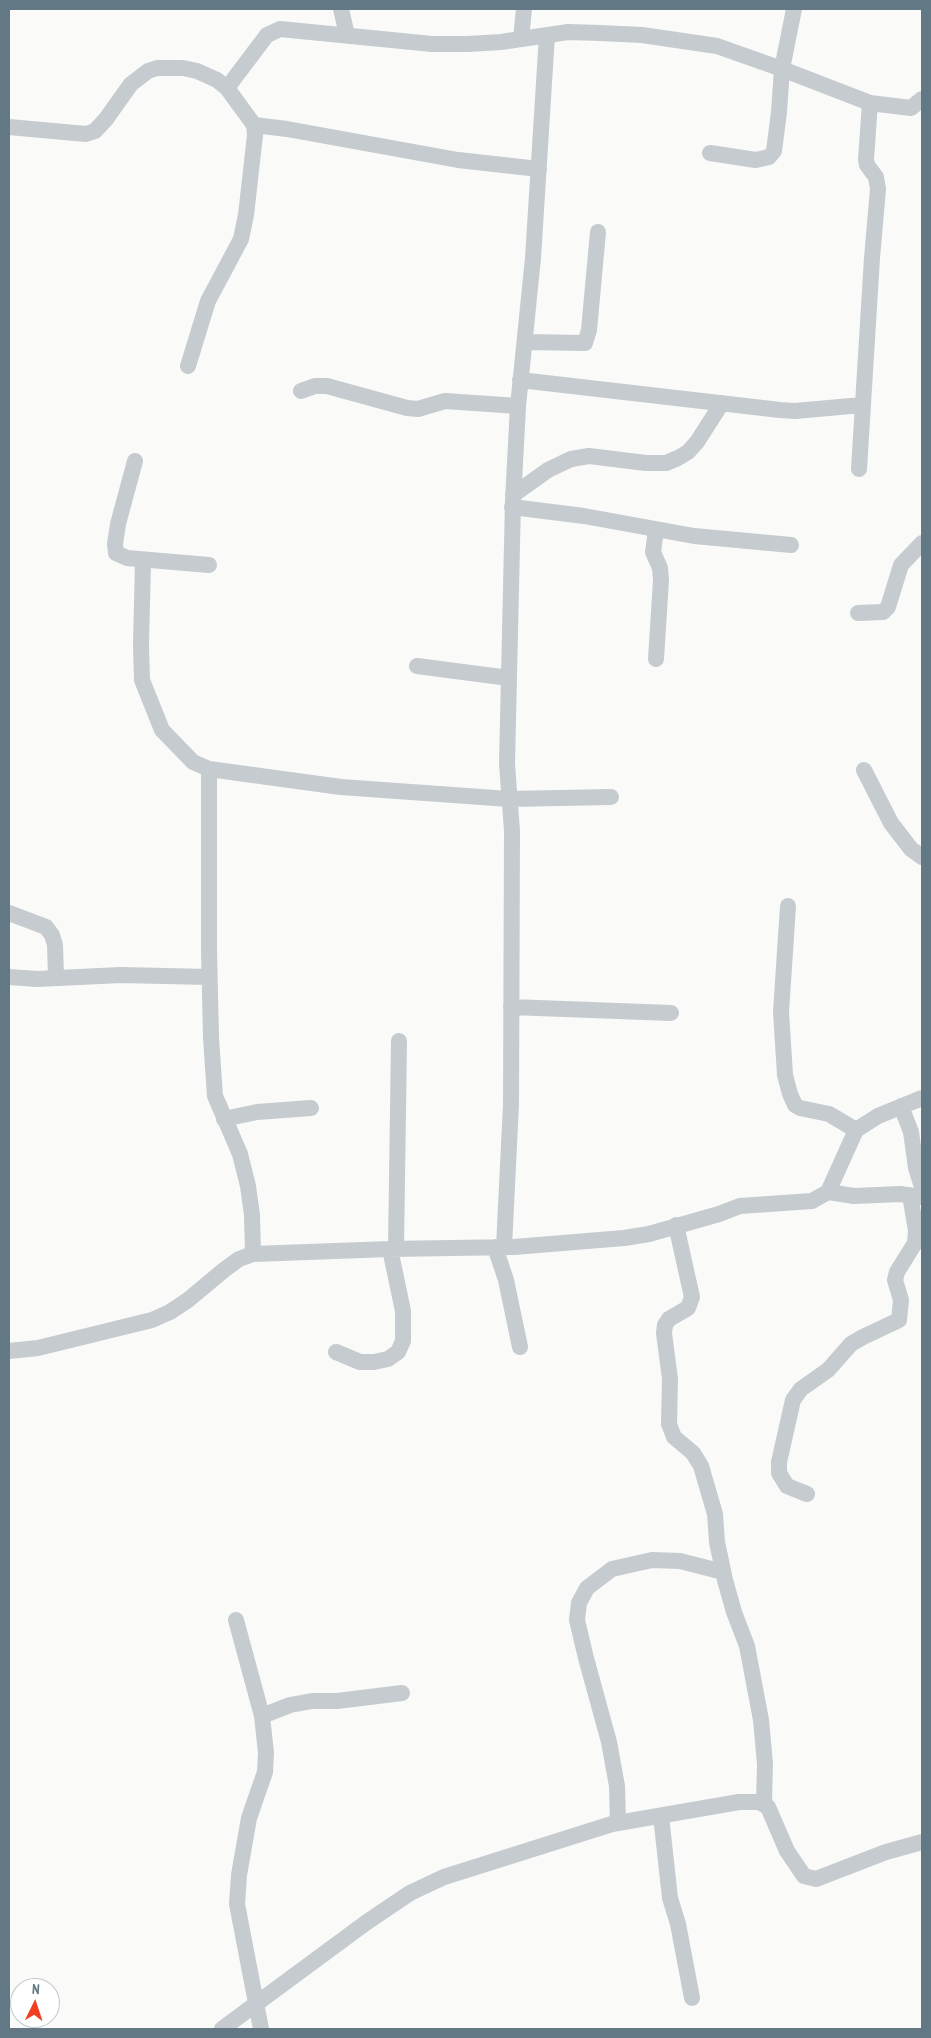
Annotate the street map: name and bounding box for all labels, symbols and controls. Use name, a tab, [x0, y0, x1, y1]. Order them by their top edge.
north arrow	[10, 1978, 60, 2028]
text: N	[32, 1980, 40, 1998]

